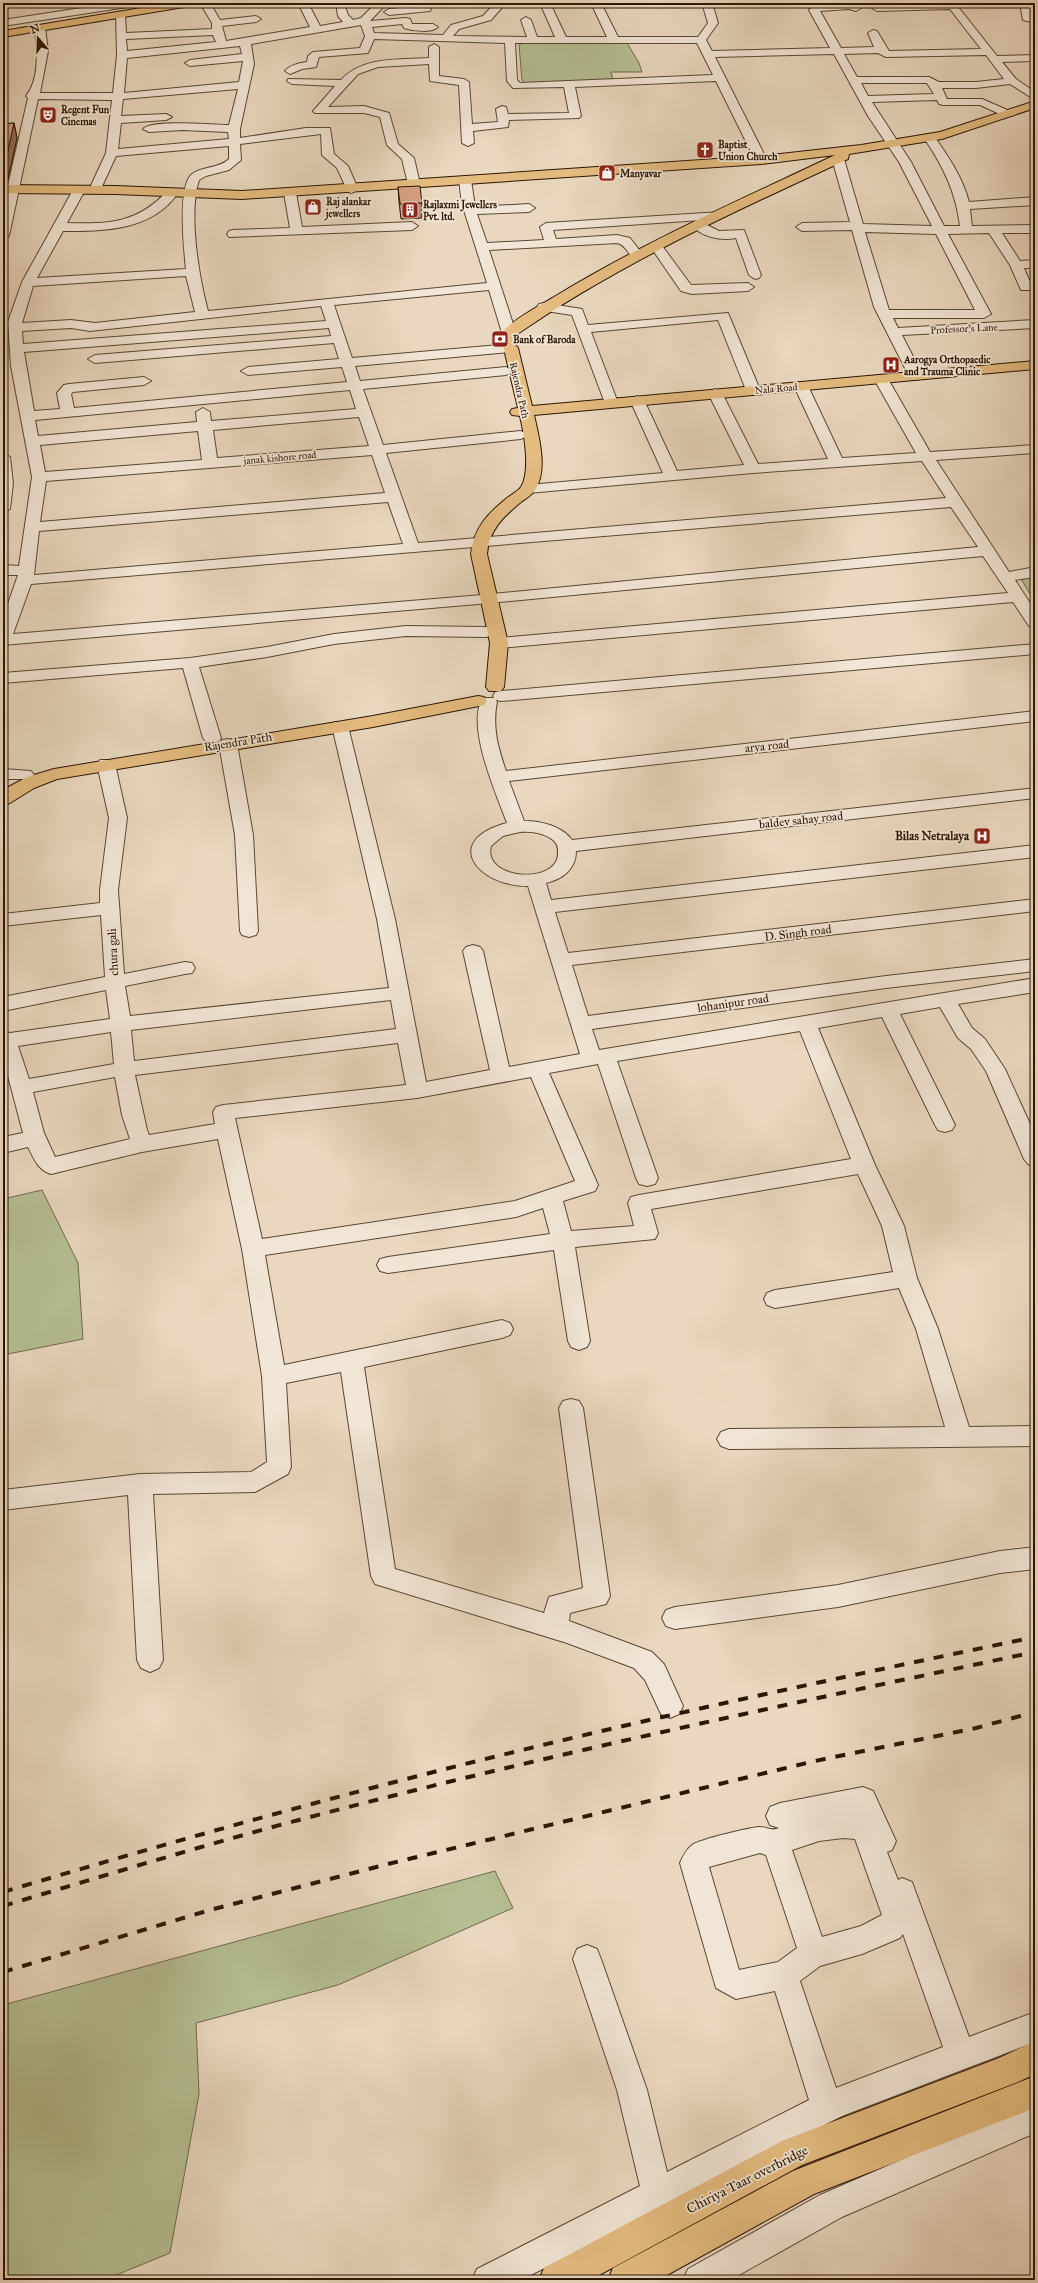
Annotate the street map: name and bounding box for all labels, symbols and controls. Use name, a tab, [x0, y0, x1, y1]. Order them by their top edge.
north arrow	[18, 18, 58, 58]
text: N	[28, 21, 42, 37]
place label: Regent Fun Cinemas	[61, 104, 110, 128]
theatre icon: Regent Fun Cinemas	[38, 105, 58, 125]
place label: Baptist Union Church	[718, 139, 778, 163]
church icon: Baptist Union Church	[695, 140, 715, 160]
shop icon: Manyavar	[597, 163, 617, 183]
place label: Manyavar	[620, 168, 662, 181]
place label: Raj alankar jewellers	[324, 196, 371, 221]
shop icon: Raj alankar jewellers	[303, 197, 323, 217]
place label: Rajlaxmi Jewellers Pvt. ltd.	[423, 199, 497, 223]
building icon: Rajlaxmi Jewellers Pvt. ltd.	[400, 200, 420, 220]
street label: Professor's Lane	[930, 321, 998, 337]
bank icon: Bank of Baroda	[490, 329, 510, 349]
place label: Bank of Baroda	[513, 334, 576, 346]
place label: Aarogya Orthopaedic and Trauma Clinic	[903, 354, 991, 378]
hospital icon: Aarogya Orthopaedic and Trauma Clinic	[881, 355, 901, 375]
street label: Rajendra Path	[507, 361, 531, 420]
street label: Nala Road	[754, 381, 798, 397]
street label: janak kishore road	[241, 449, 317, 467]
street label: Rajendra Path	[203, 730, 273, 754]
street label: arya road	[744, 737, 790, 755]
street label: baldev sahay road	[758, 809, 844, 831]
hospital icon: Bilas Netralaya	[972, 826, 992, 846]
place label: Bilas Netralaya	[895, 829, 970, 844]
street label: D. Singh road	[764, 922, 832, 945]
street label: chura gali	[105, 927, 122, 976]
street label: lohanipur road	[696, 991, 770, 1015]
street label: Chiriya Taar overbridge	[684, 2141, 811, 2217]

